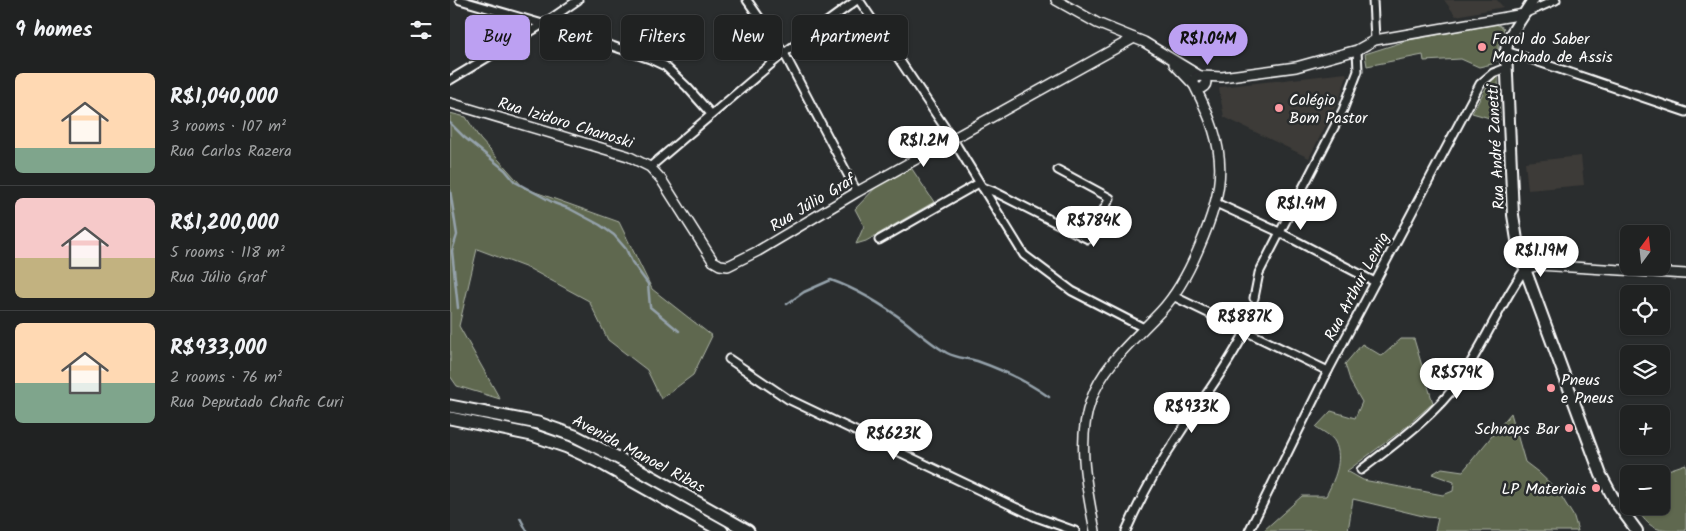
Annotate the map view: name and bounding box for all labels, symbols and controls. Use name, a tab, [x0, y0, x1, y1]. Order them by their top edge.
text: 9 homes	[15, 14, 92, 47]
chip: Buy	[465, 15, 530, 60]
chip: Rent	[540, 15, 611, 60]
chip: Filters	[621, 15, 704, 60]
chip: New	[714, 15, 782, 60]
chip: Apartment	[792, 15, 908, 60]
icon: filters	[407, 16, 435, 44]
pin: R$1.04M	[1162, 23, 1254, 66]
text: R$1.04M	[1180, 27, 1236, 52]
place label: Farol do Saber Machado de Assis	[1492, 27, 1613, 70]
marker: Farol do Saber Machado de Assis	[1476, 41, 1488, 53]
text: R$1,040,000	[170, 81, 278, 114]
street label: Rua André Zanetti	[1481, 83, 1512, 210]
place label: Colégio Bom Pastor	[1289, 88, 1369, 131]
street label: Rua Izidoro Chanoski	[495, 91, 638, 156]
icon: home	[55, 93, 115, 153]
marker: Colégio Bom Pastor	[1273, 102, 1285, 114]
text: 3 rooms · 107 m²	[170, 114, 286, 139]
pin: R$1.2M	[883, 126, 965, 168]
text: R$1.2M	[899, 129, 949, 154]
text: Rua Carlos Razera	[170, 139, 292, 164]
street label: Rua Júlio Graf	[765, 167, 862, 239]
pin: R$1.4M	[1260, 188, 1342, 231]
text: R$1.4M	[1277, 192, 1325, 217]
pin: R$784K	[1053, 206, 1135, 248]
text: R$1,200,000	[170, 207, 279, 240]
text: R$784K	[1067, 209, 1121, 234]
icon: home	[55, 218, 115, 278]
north arrow	[1620, 225, 1670, 275]
map controls	[1620, 225, 1670, 515]
street label: Rua Arthur Leinig	[1318, 228, 1396, 345]
pin: R$1.19M	[1495, 236, 1587, 278]
text: R$1.19M	[1515, 239, 1567, 264]
text: 5 rooms · 118 m²	[170, 240, 285, 265]
text: Rua Júlio Graf	[170, 265, 266, 290]
button: locate	[1620, 285, 1670, 335]
pin: R$887K	[1204, 302, 1286, 344]
text: R$887K	[1217, 305, 1273, 330]
text: R$933,000	[170, 332, 266, 365]
icon: home	[55, 343, 115, 403]
button: layers	[1620, 345, 1670, 395]
pin: R$579K	[1416, 358, 1498, 400]
text: R$579K	[1431, 361, 1483, 386]
text: 2 rooms · 76 m²	[170, 365, 282, 390]
place label: Pneus e Pneus	[1561, 368, 1614, 411]
marker: Pneus e Pneus	[1545, 382, 1557, 394]
text: Rua Deputado Chafic Curi	[170, 390, 343, 415]
pin: R$933K	[1151, 392, 1233, 434]
text: R$933K	[1165, 395, 1219, 420]
button: +	[1620, 405, 1670, 455]
street label: Avenida Manoel Ribas	[567, 409, 709, 500]
place label: Schnaps Bar	[1475, 417, 1561, 442]
pin: R$623K	[853, 418, 935, 461]
text: R$623K	[866, 422, 922, 447]
marker: Schnaps Bar	[1563, 422, 1575, 434]
button: −	[1620, 465, 1670, 515]
place label: LP Materiais	[1501, 477, 1586, 502]
marker: LP Materiais	[1590, 482, 1602, 494]

